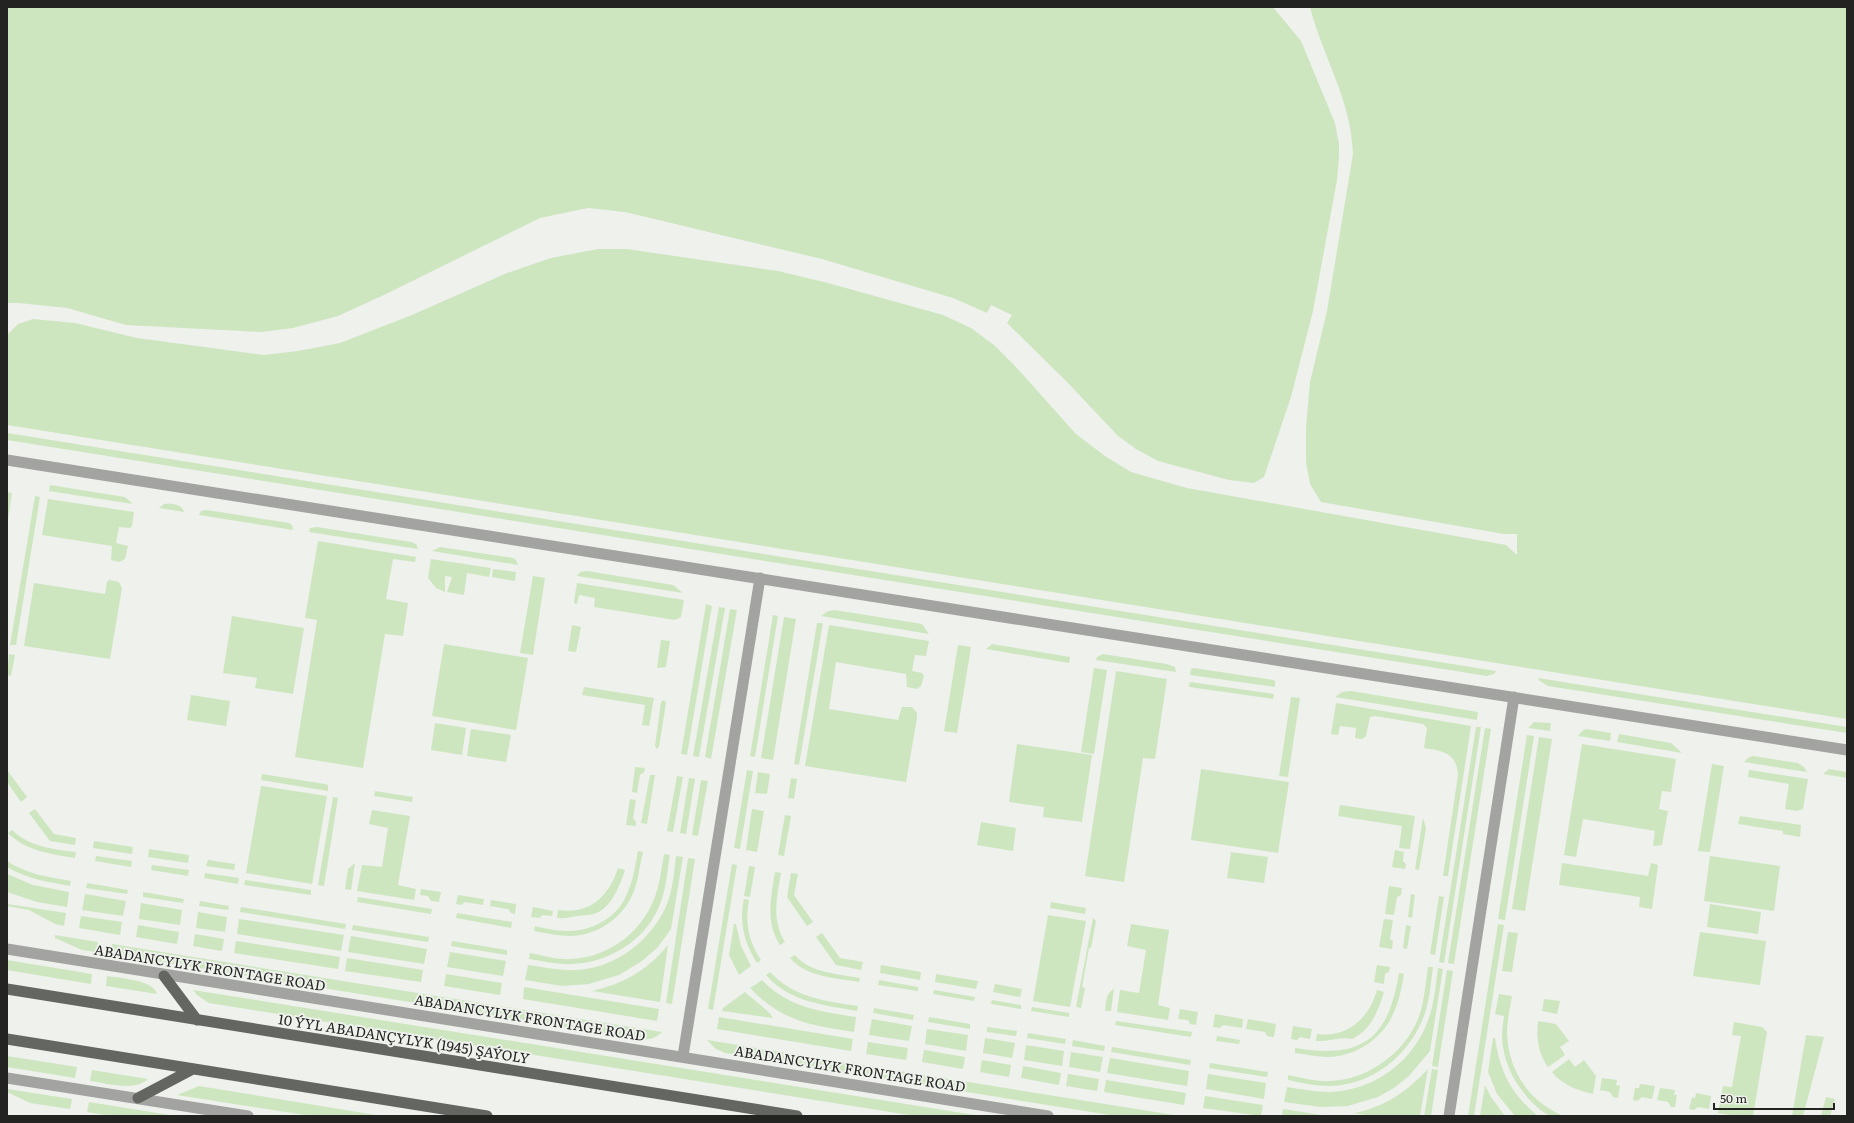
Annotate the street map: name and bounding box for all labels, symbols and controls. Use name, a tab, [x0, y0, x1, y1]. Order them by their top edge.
street label: ABADANCYLYK FRONTAGE ROAD	[93, 939, 327, 995]
street label: ABADANCYLYK FRONTAGE ROAD	[413, 989, 647, 1045]
street label: 10 ÝYL ABADANÇYLYK (1945) ŞAÝOLY	[277, 1008, 531, 1068]
street label: ABADANCYLYK FRONTAGE ROAD	[733, 1040, 967, 1096]
scale bar	[1714, 1085, 1834, 1111]
text: 50 m	[1720, 1089, 1747, 1107]

